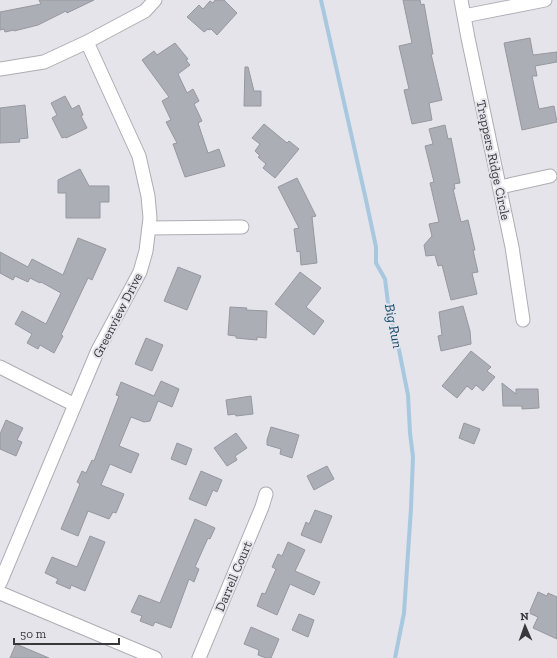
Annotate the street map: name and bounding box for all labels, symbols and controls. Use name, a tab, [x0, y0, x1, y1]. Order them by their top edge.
street label: Trappers Ridge Circle	[473, 99, 514, 221]
street label: Greenview Drive	[90, 270, 145, 360]
water label: Big Run	[381, 302, 406, 350]
street label: Darrell Court	[212, 539, 255, 614]
north arrow	[505, 606, 545, 646]
text: N	[520, 610, 530, 623]
scale bar	[14, 620, 119, 646]
text: 50 m	[20, 627, 47, 641]

